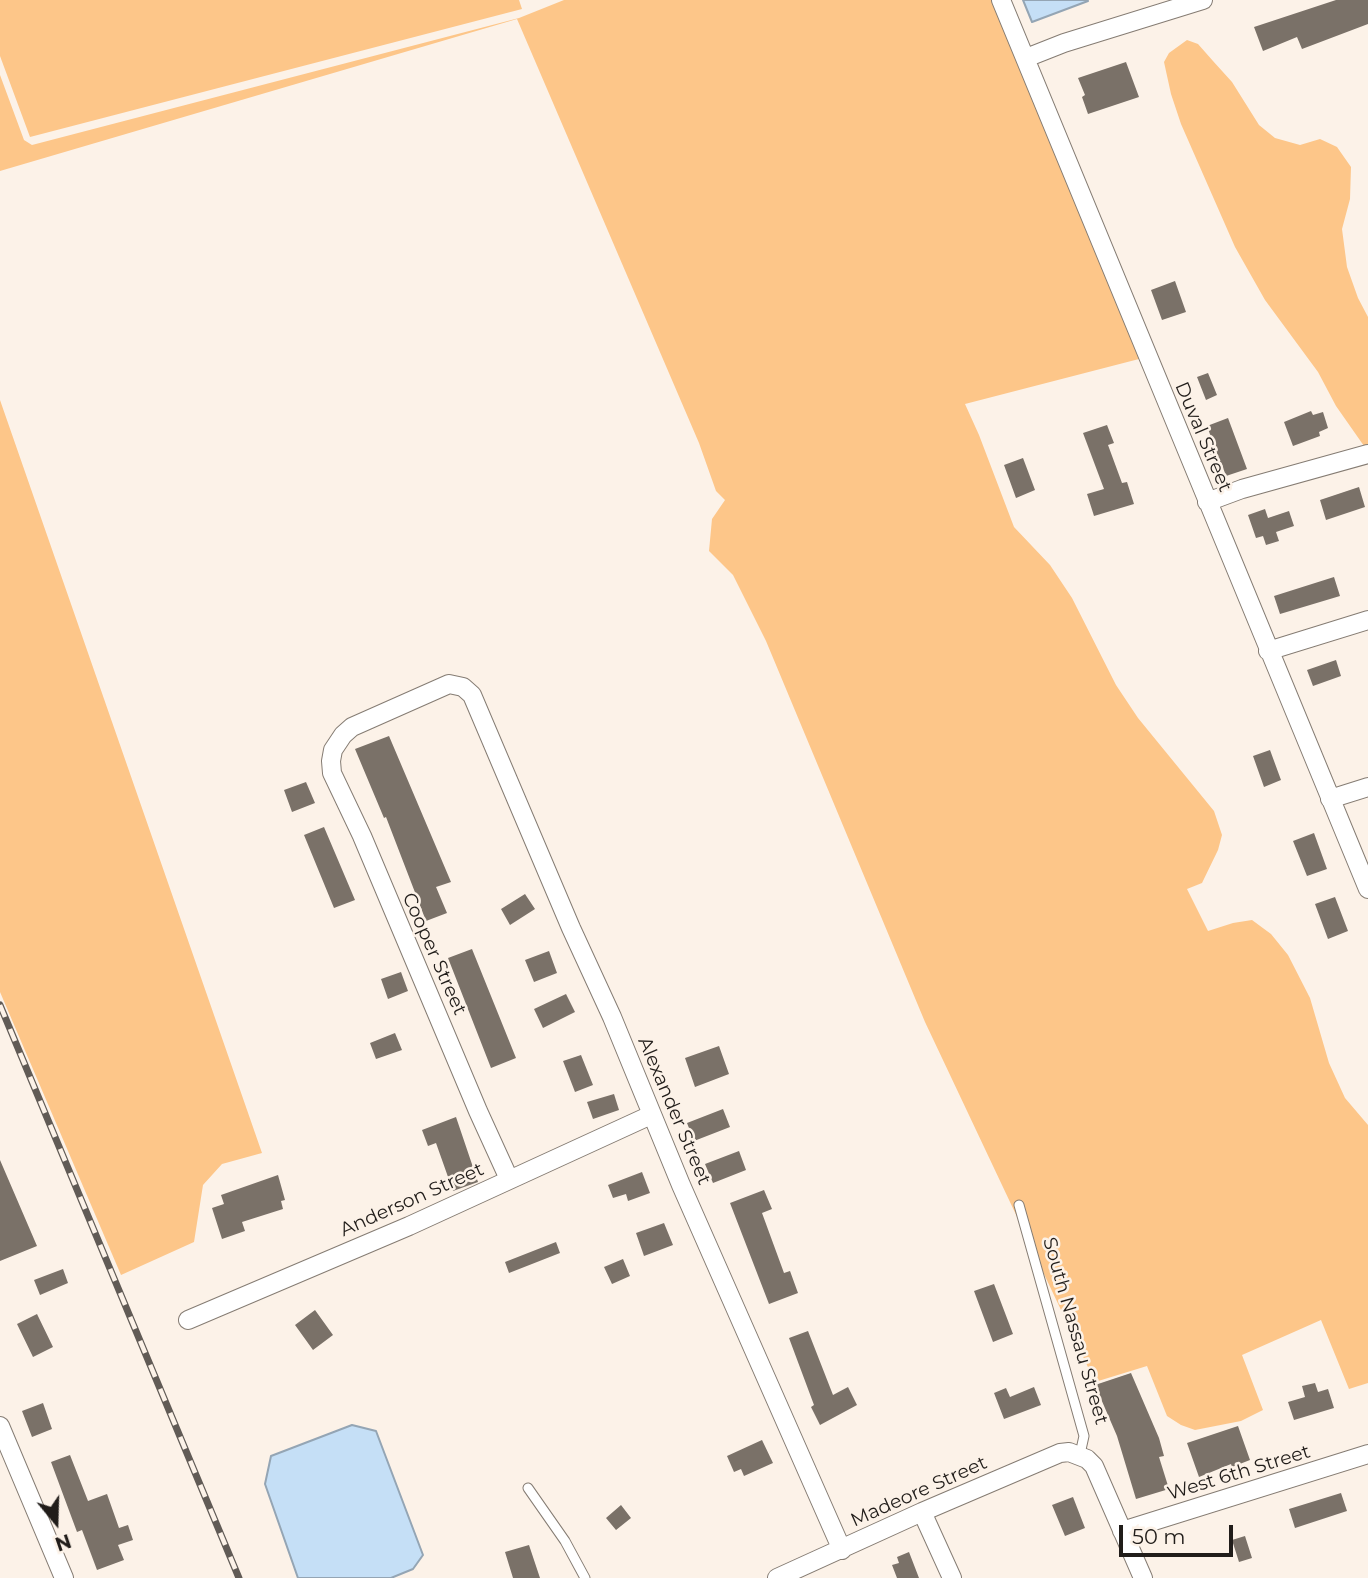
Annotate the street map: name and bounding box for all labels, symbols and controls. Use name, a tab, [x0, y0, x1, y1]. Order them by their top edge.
street label: Duval Street	[1170, 379, 1236, 495]
street label: Cooper Street	[397, 889, 471, 1019]
street label: Alexander Street	[633, 1034, 715, 1188]
street label: Anderson Street	[337, 1158, 487, 1242]
street label: South Nassau Street	[1037, 1235, 1113, 1427]
street label: West 6th Street	[1165, 1440, 1313, 1506]
street label: Madeore Street	[847, 1452, 991, 1532]
north arrow	[21, 1487, 91, 1557]
scale bar	[1123, 1512, 1237, 1556]
text: 50 m	[1132, 1524, 1186, 1549]
text: N	[52, 1529, 74, 1556]

